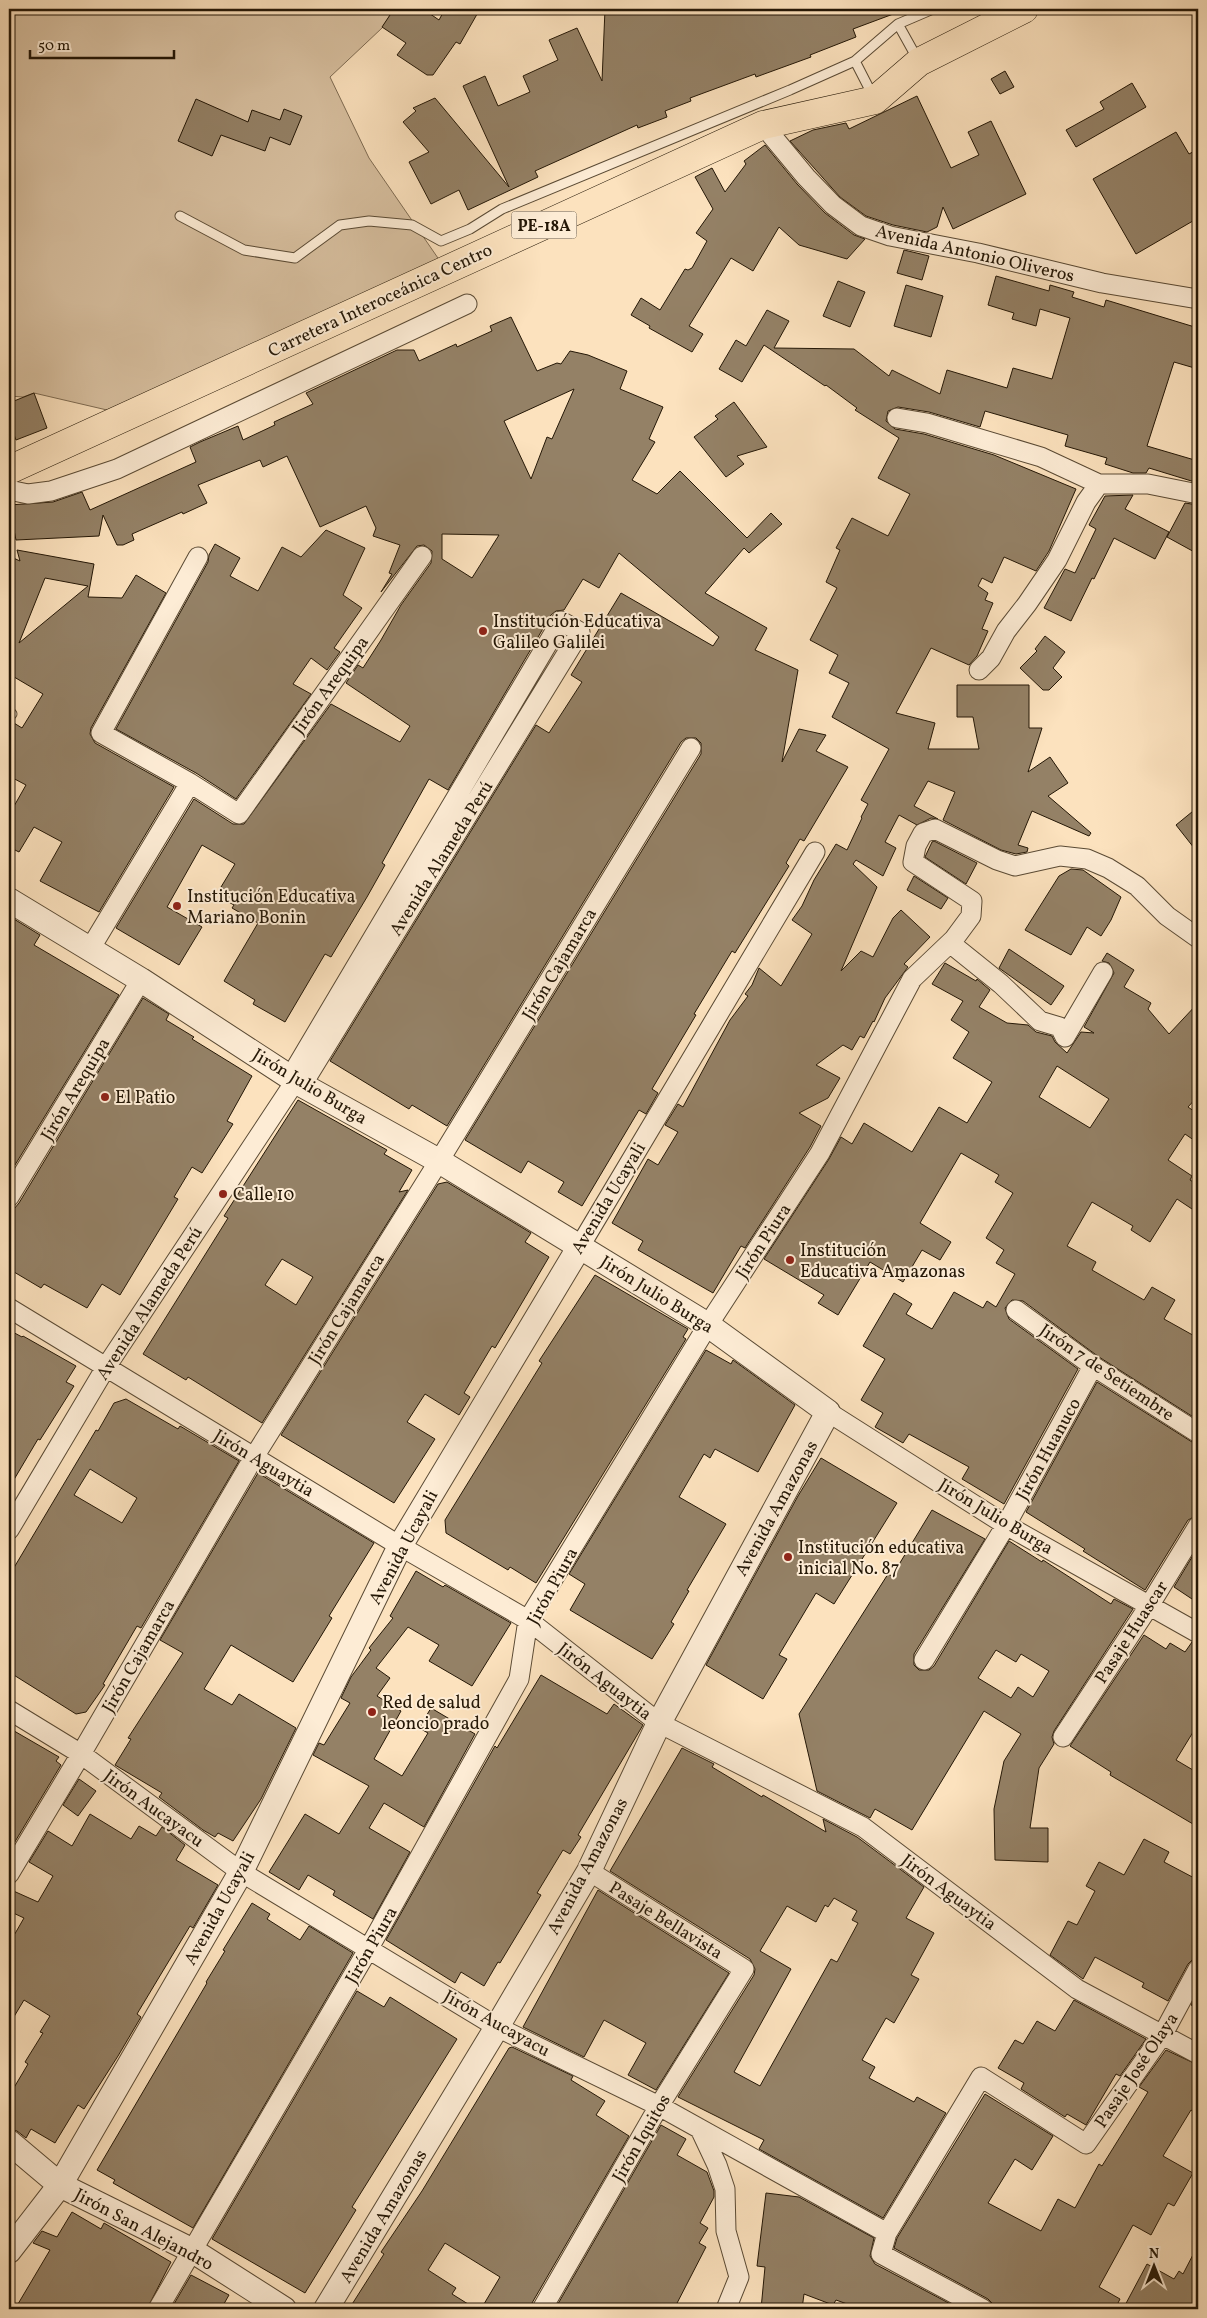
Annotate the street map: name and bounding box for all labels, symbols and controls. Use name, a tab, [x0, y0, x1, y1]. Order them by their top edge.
scale bar	[30, 28, 174, 60]
text: 50 m	[38, 36, 70, 57]
road number: PE-18A	[512, 212, 576, 238]
street label: Avenida Antonio Oliveros	[873, 219, 1077, 290]
street label: Carretera Interoceánica Centro	[264, 238, 497, 364]
place label: Institución Educativa Galileo Galilei	[493, 610, 662, 656]
marker: Institución Educativa Galileo Galilei	[477, 625, 489, 637]
street label: Jirón Arequipa	[287, 631, 376, 740]
street label: Avenida Alameda Perú	[384, 776, 500, 941]
place label: Institución Educativa Mariano Bonin	[187, 885, 356, 931]
marker: Institución Educativa Mariano Bonin	[171, 900, 183, 912]
street label: Jirón Cajamarca	[517, 904, 604, 1026]
street label: Jirón Arequipa	[36, 1033, 117, 1146]
street label: Jirón Julio Burga	[247, 1043, 371, 1131]
place label: El Patio	[115, 1086, 175, 1111]
marker: El Patio	[99, 1091, 111, 1103]
street label: Avenida Ucayali	[566, 1138, 653, 1259]
place label: Calle 10	[233, 1183, 295, 1208]
marker: Calle 10	[217, 1188, 229, 1200]
street label: Jirón Piura	[731, 1199, 798, 1284]
street label: Avenida Alameda Perú	[91, 1222, 209, 1386]
place label: Institución Educativa Amazonas	[800, 1239, 965, 1285]
street label: Jirón Cajamarca	[303, 1249, 392, 1370]
street label: Jirón Julio Burga	[594, 1250, 718, 1340]
marker: Institución Educativa Amazonas	[784, 1254, 796, 1266]
street label: Jirón 7 de Setiembre	[1034, 1319, 1179, 1428]
street label: Jirón Huanuco	[1011, 1394, 1088, 1506]
street label: Jirón Aguaytia	[208, 1424, 318, 1504]
street label: Avenida Amazonas	[730, 1436, 825, 1581]
street label: Jirón Julio Burga	[933, 1473, 1057, 1561]
street label: Avenida Ucayali	[364, 1486, 445, 1609]
place label: Institución educativa inicial No. 87	[798, 1536, 964, 1582]
street label: Jirón Piura	[522, 1543, 585, 1630]
marker: Institución educativa inicial No. 87	[782, 1551, 794, 1563]
street label: Pasaje Huascar	[1090, 1576, 1175, 1689]
street label: Jirón Cajamarca	[97, 1595, 182, 1718]
street label: Jirón Aguaytia	[552, 1637, 657, 1727]
place label: Red de salud leoncio prado	[382, 1691, 489, 1737]
marker: Red de salud leoncio prado	[366, 1706, 378, 1718]
street label: Jirón Aucayacu	[98, 1764, 208, 1854]
street label: Avenida Amazonas	[542, 1794, 635, 1940]
street label: Avenida Ucayali	[179, 1847, 262, 1970]
street label: Jirón Aguaytia	[895, 1849, 1001, 1937]
street label: Pasaje Bellavista	[603, 1876, 727, 1966]
street label: Jirón Piura	[340, 1903, 404, 1989]
street label: Jirón Aucayacu	[438, 1985, 554, 2064]
street label: Pasaje José Olaya	[1089, 2008, 1185, 2134]
street label: Jirón Iquitos	[607, 2090, 678, 2187]
street label: Avenida Amazonas	[334, 2145, 434, 2288]
street label: Jirón San Alejandro	[69, 2183, 217, 2278]
north arrow	[1130, 2240, 1180, 2290]
text: N	[1149, 2245, 1159, 2264]

